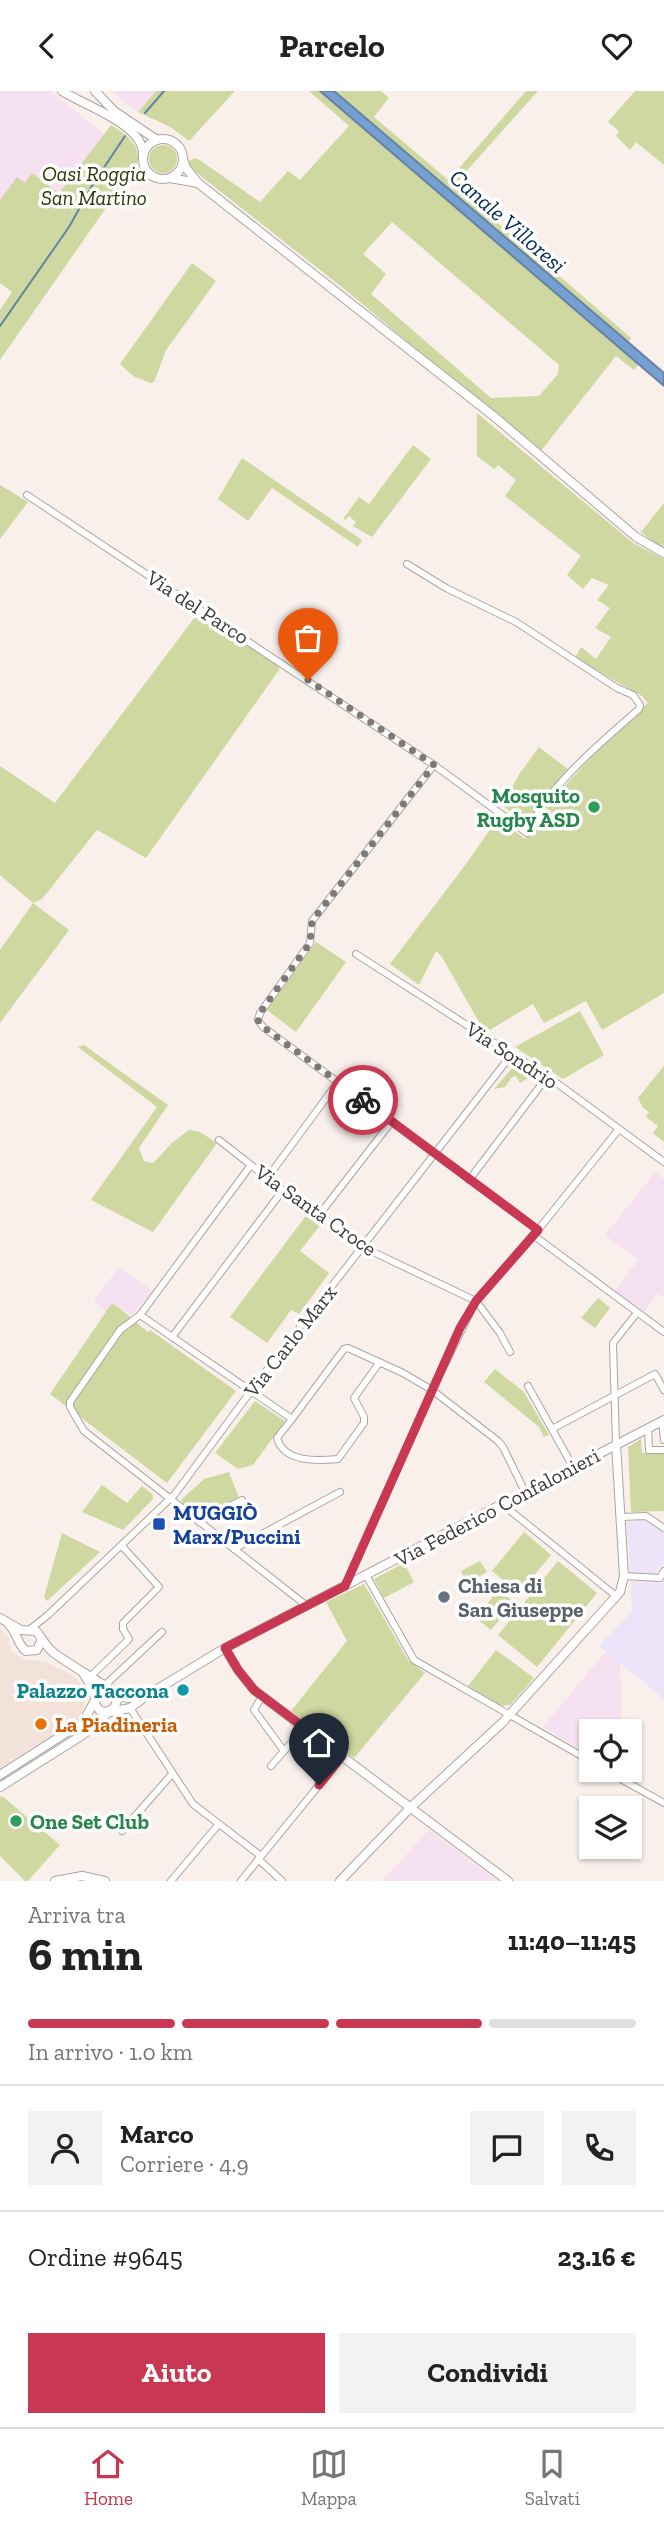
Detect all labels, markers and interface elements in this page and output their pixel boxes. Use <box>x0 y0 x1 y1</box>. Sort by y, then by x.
icon: back <box>28 27 66 65</box>
text: Parcelo <box>279 27 385 65</box>
icon: heart <box>598 27 636 65</box>
park label: Oasi Roggia San Martino <box>41 161 147 210</box>
water label: Canale Villoresi <box>444 163 572 279</box>
street label: Via del Parco <box>141 564 254 649</box>
pin <box>278 608 338 680</box>
icon: bag <box>289 619 327 657</box>
place label: Mosquito Rugby ASD <box>477 783 580 832</box>
marker: Mosquito Rugby ASD <box>586 799 602 815</box>
street label: Via Sondrio <box>460 1015 563 1094</box>
courier <box>328 1065 398 1135</box>
icon: bike <box>344 1081 382 1119</box>
street label: Via Santa Croce <box>250 1158 382 1261</box>
street label: Via Carlo Marx <box>238 1280 342 1403</box>
street label: Via Federico Confalonieri <box>389 1442 604 1572</box>
place label: MUGGIÒ Marx/Puccini <box>173 1500 300 1549</box>
marker: MUGGIÒ Marx/Puccini <box>151 1516 167 1532</box>
place label: Chiesa di San Giuseppe <box>458 1573 584 1622</box>
marker: Chiesa di San Giuseppe <box>436 1589 452 1605</box>
place label: Palazzo Taccona <box>17 1678 169 1703</box>
marker: Palazzo Taccona <box>175 1682 191 1698</box>
place label: La Piadineria <box>55 1712 178 1737</box>
pin <box>289 1713 349 1785</box>
marker: La Piadineria <box>33 1716 49 1732</box>
map controls <box>579 1719 642 1859</box>
button: locate <box>579 1719 642 1782</box>
icon: home <box>300 1724 338 1762</box>
button: layers <box>579 1796 642 1859</box>
place label: One Set Club <box>30 1809 149 1834</box>
marker: One Set Club <box>8 1813 24 1829</box>
text: Arriva tra <box>28 1901 126 1929</box>
text: 11:40–11:45 <box>508 1925 636 1957</box>
text: 6 min <box>28 1927 143 1982</box>
text: In arrivo · 1.0 km <box>28 2038 193 2066</box>
button: person <box>28 2111 102 2185</box>
button: chat <box>470 2111 544 2185</box>
button: phone <box>562 2111 636 2185</box>
text: Marco <box>120 2118 194 2150</box>
text: Corriere · 4.9 <box>120 2150 249 2178</box>
text: Ordine #9645 <box>28 2241 183 2273</box>
text: 23.16 € <box>558 2241 636 2273</box>
button: Aiuto <box>28 2333 325 2413</box>
button: Condividi <box>339 2333 636 2413</box>
tab: Home <box>84 2445 133 2510</box>
tab: Mappa <box>301 2445 357 2510</box>
tab: Salvati <box>525 2445 580 2510</box>

